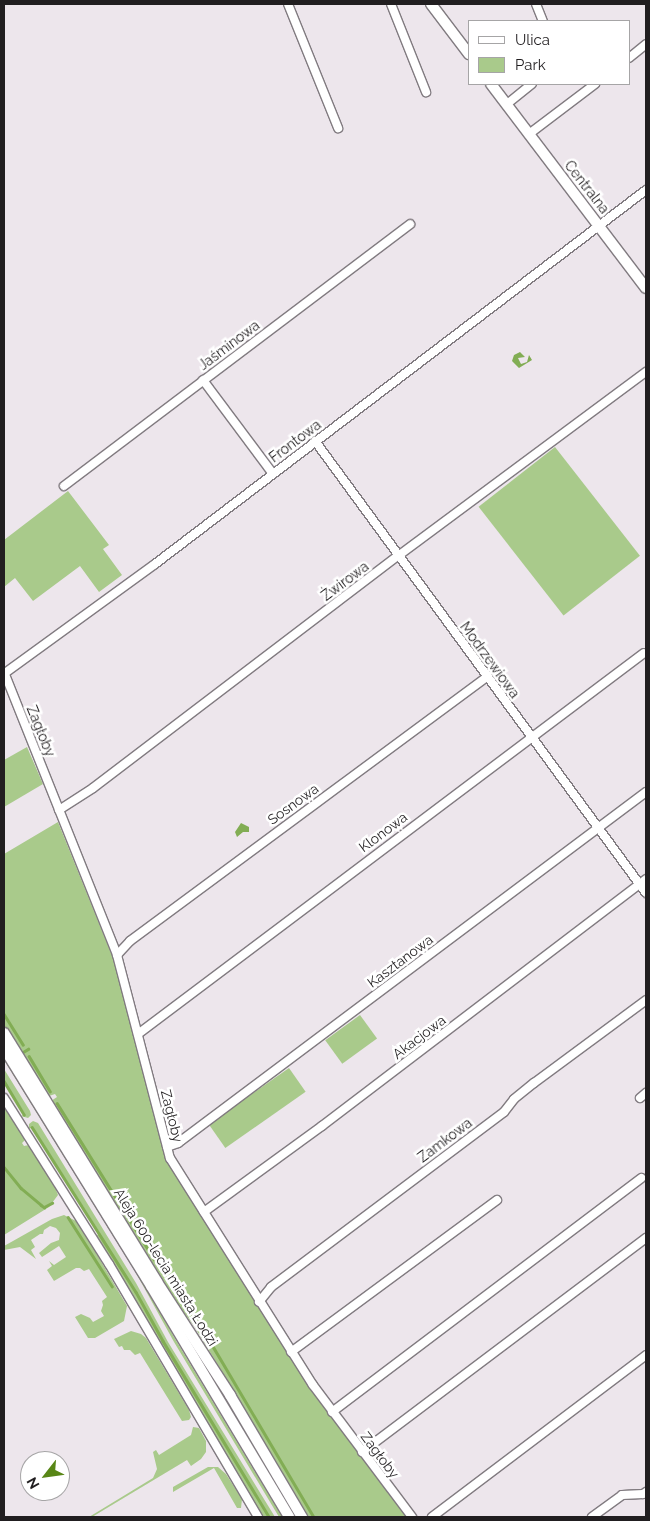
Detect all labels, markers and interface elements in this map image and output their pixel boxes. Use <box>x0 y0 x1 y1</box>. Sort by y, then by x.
legend <box>468 20 630 85</box>
text: Ulica <box>515 31 550 49</box>
text: Park <box>515 56 546 74</box>
street label: Centralna <box>561 157 613 217</box>
street label: Jaśminowa <box>195 317 263 373</box>
street label: Frontowa <box>266 416 324 466</box>
street label: Żwirowa <box>318 558 372 604</box>
street label: Modrzewiowa <box>457 619 523 701</box>
street label: Zagłoby <box>23 703 59 759</box>
street label: Sosnowa <box>264 780 322 828</box>
street label: Klonowa <box>356 808 410 856</box>
street label: Kasztanowa <box>364 931 436 991</box>
street label: Akacjowa <box>389 1012 449 1062</box>
street label: Zagłoby <box>157 1088 187 1144</box>
street label: Zamkowa <box>415 1114 475 1166</box>
street label: Aleja 600-lecia miasta Łodzi <box>111 1185 221 1349</box>
street label: Zagłoby <box>357 1429 403 1481</box>
north arrow <box>20 1451 70 1501</box>
text: N <box>23 1474 42 1492</box>

